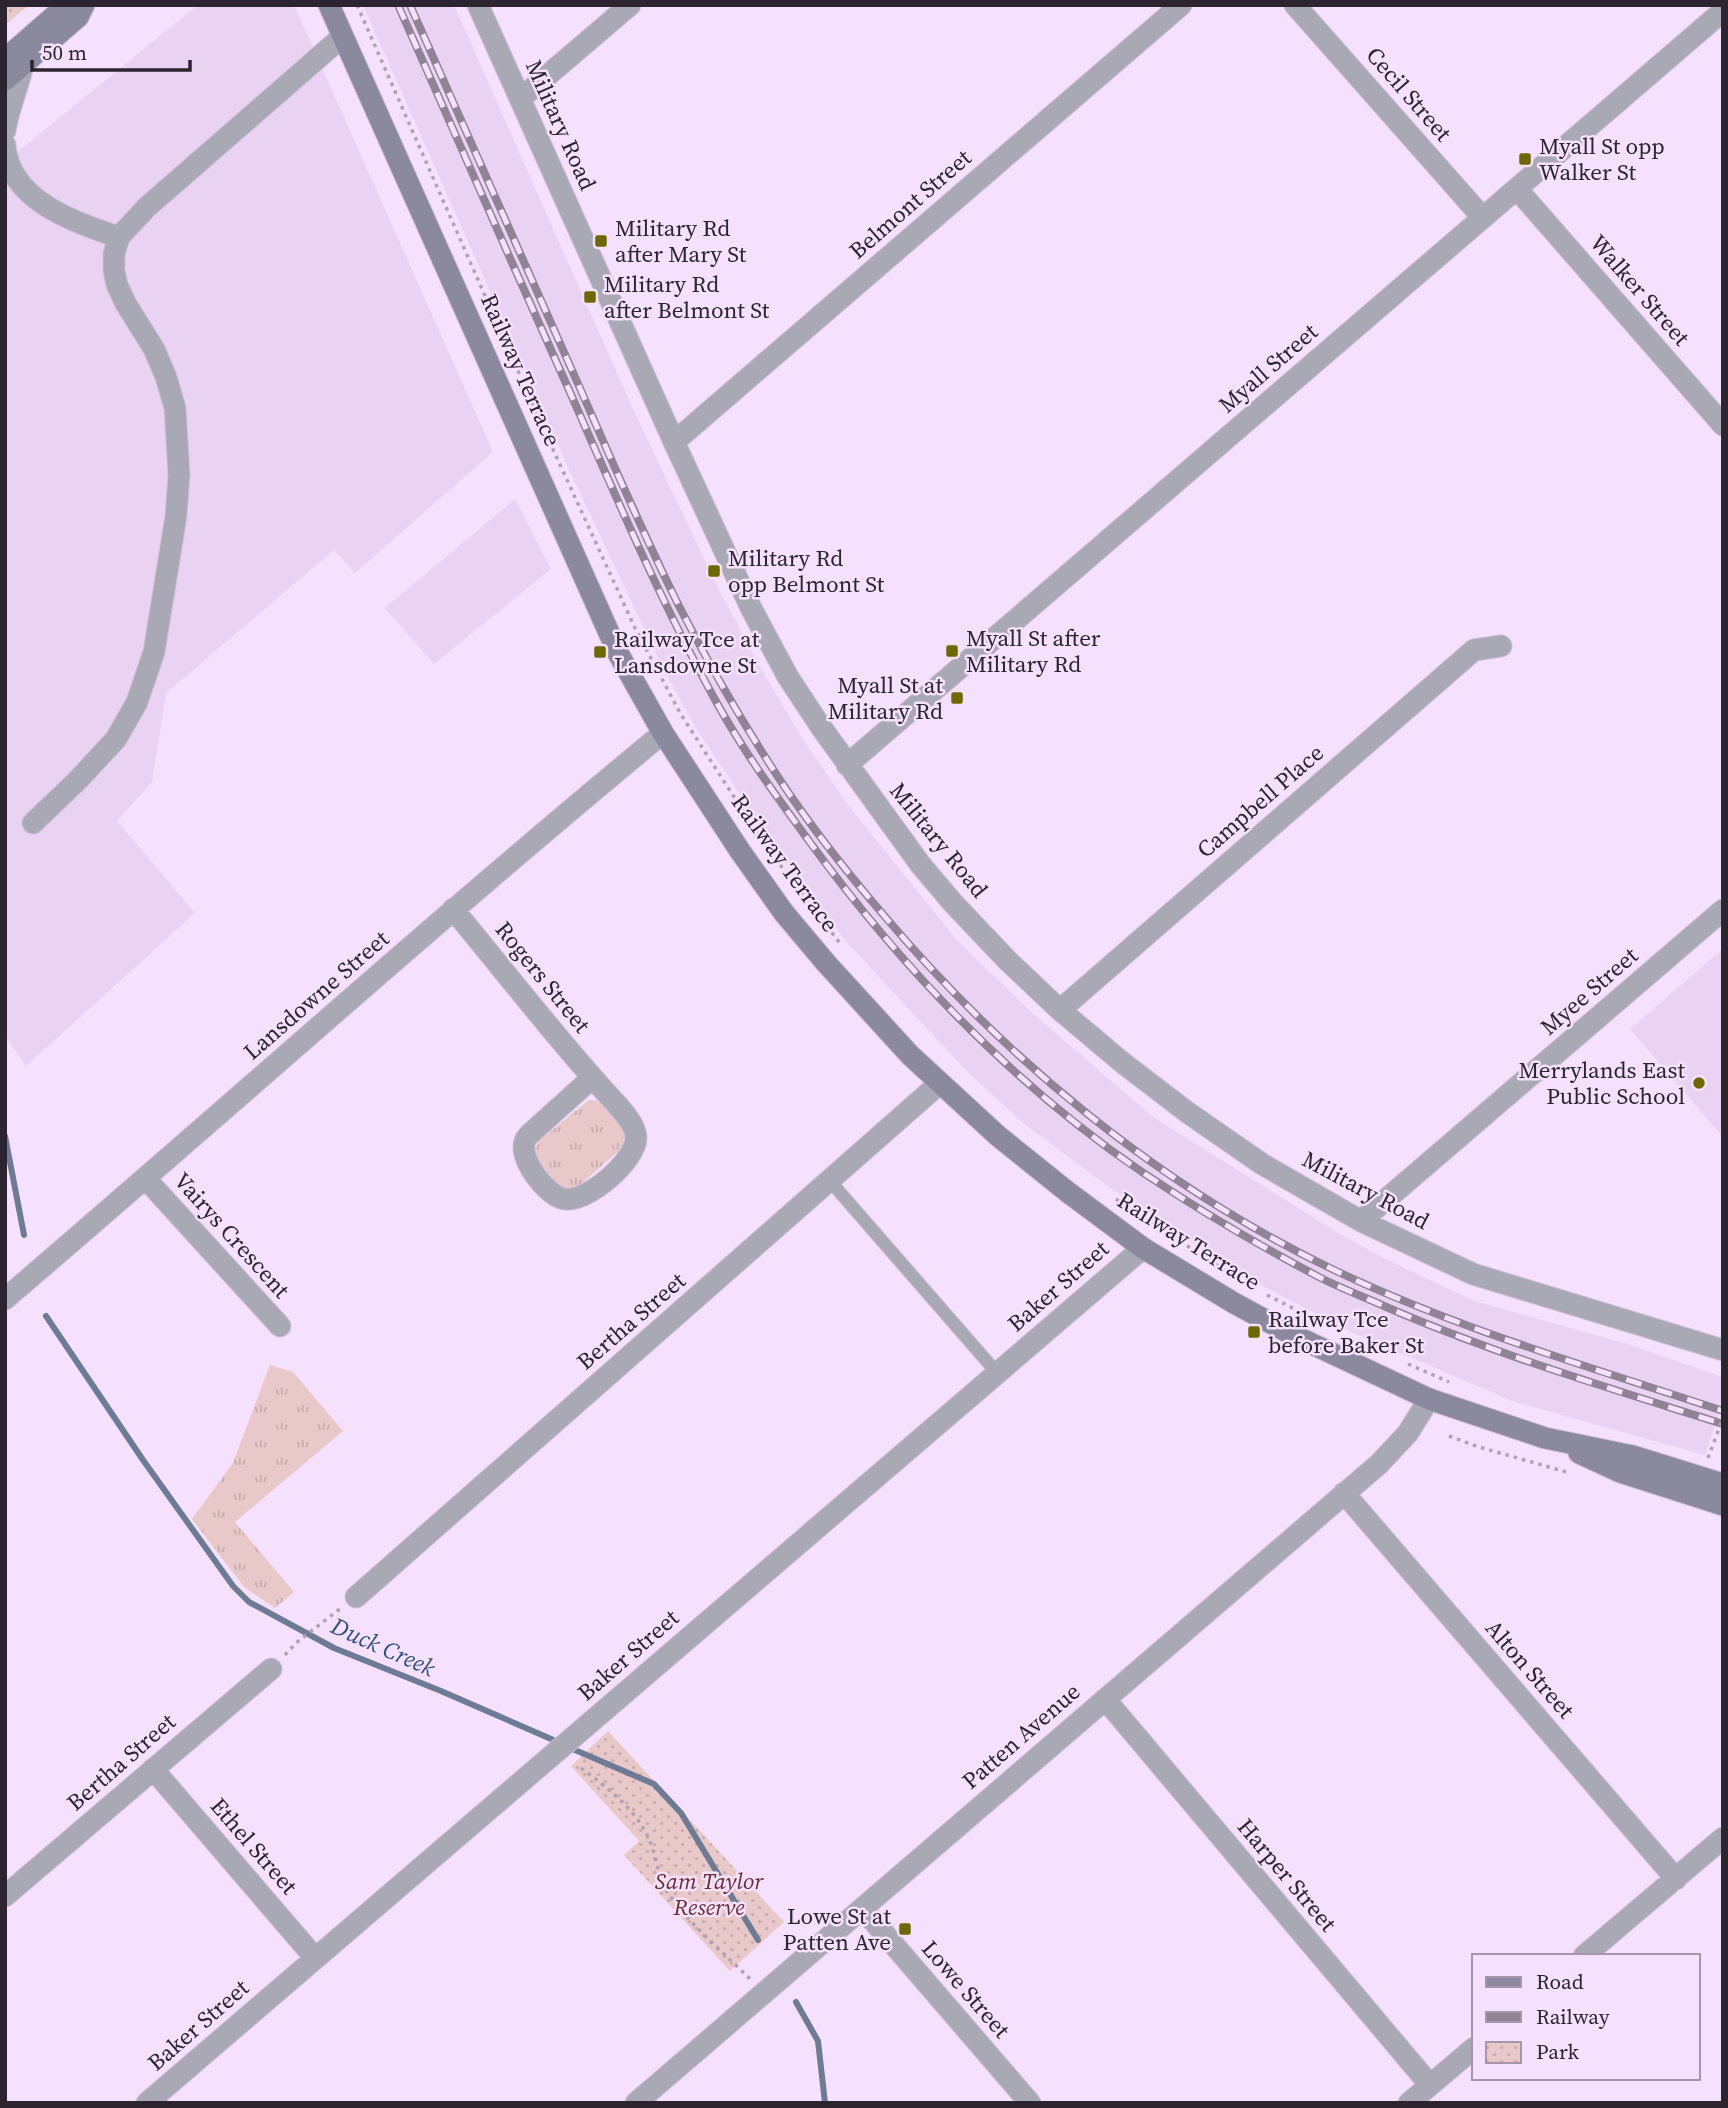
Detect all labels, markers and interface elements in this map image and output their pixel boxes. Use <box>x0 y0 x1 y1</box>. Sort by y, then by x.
scale bar <box>32 28 189 72</box>
text: 50 m <box>42 38 87 67</box>
street label: Cecil Street <box>1359 40 1459 149</box>
street label: Military Road <box>518 55 604 195</box>
place label: Myall St opp Walker St <box>1539 130 1665 188</box>
street label: Belmont Street <box>842 142 978 266</box>
marker: Myall St opp Walker St <box>1517 151 1533 167</box>
place label: Military Rd after Mary St <box>615 212 747 270</box>
street label: Walker Street <box>1583 228 1698 353</box>
marker: Military Rd after Mary St <box>593 233 609 249</box>
place label: Military Rd after Belmont St <box>604 268 770 326</box>
street label: Railway Terrace <box>473 289 569 451</box>
marker: Military Rd after Belmont St <box>582 289 598 305</box>
street label: Myall Street <box>1212 316 1325 420</box>
place label: Military Rd opp Belmont St <box>728 542 885 600</box>
marker: Military Rd opp Belmont St <box>706 563 722 579</box>
place label: Myall St after Military Rd <box>966 622 1101 680</box>
place label: Railway Tce at Lansdowne St <box>614 623 760 681</box>
marker: Myall St after Military Rd <box>944 643 960 659</box>
marker: Railway Tce at Lansdowne St <box>592 644 608 660</box>
place label: Myall St at Military Rd <box>828 669 944 727</box>
marker: Myall St at Military Rd <box>949 690 965 706</box>
street label: Campbell Place <box>1190 737 1330 865</box>
street label: Military Road <box>883 776 995 904</box>
street label: Railway Terrace <box>724 787 846 939</box>
street label: Rogers Street <box>488 914 598 1040</box>
street label: Lansdowne Street <box>236 923 396 1067</box>
street label: Myee Street <box>1533 939 1645 1042</box>
place label: Merrylands East Public School <box>1518 1054 1686 1112</box>
marker: Merrylands East Public School <box>1691 1075 1707 1091</box>
street label: Military Road <box>1297 1143 1435 1237</box>
street label: Vairys Crescent <box>167 1165 297 1305</box>
street label: Railway Terrace <box>1111 1184 1267 1298</box>
street label: Baker Street <box>1000 1233 1116 1339</box>
street label: Bertha Street <box>570 1265 693 1377</box>
place label: Railway Tce before Baker St <box>1268 1303 1424 1361</box>
marker: Railway Tce before Baker St <box>1246 1324 1262 1340</box>
street label: Baker Street <box>570 1602 686 1708</box>
water label: Duck Creek <box>325 1609 441 1684</box>
street label: Alton Street <box>1478 1613 1582 1726</box>
street label: Patten Avenue <box>955 1676 1087 1796</box>
street label: Bertha Street <box>60 1706 183 1818</box>
street label: Ethel Street <box>203 1791 305 1902</box>
street label: Harper Street <box>1230 1812 1344 1939</box>
park label: Sam Taylor Reserve <box>655 1865 764 1923</box>
place label: Lowe St at Patten Ave <box>783 1900 892 1958</box>
marker: Lowe St at Patten Ave <box>897 1921 913 1937</box>
street label: Lowe Street <box>915 1933 1018 2045</box>
legend <box>1472 1954 1700 2080</box>
text: Road <box>1536 1967 1584 1996</box>
street label: Baker Street <box>140 1972 256 2078</box>
text: Railway <box>1536 2002 1610 2031</box>
text: Park <box>1536 2037 1580 2066</box>

